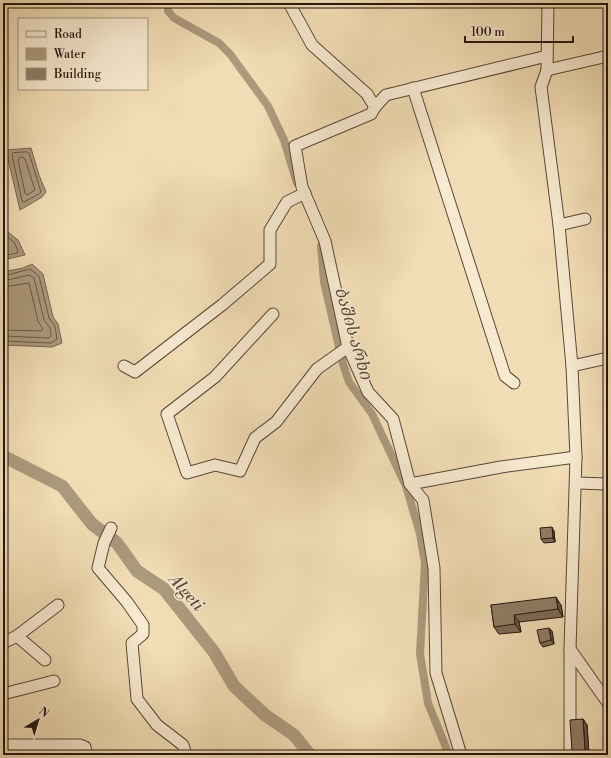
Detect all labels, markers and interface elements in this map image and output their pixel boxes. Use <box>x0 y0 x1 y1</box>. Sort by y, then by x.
legend <box>18 18 148 90</box>
scale bar <box>465 18 573 44</box>
text: 100 m <box>471 25 505 40</box>
text: Road <box>54 27 82 42</box>
text: Water <box>53 47 86 62</box>
text: Building <box>53 67 102 82</box>
water label: ბაშის არხი <box>329 285 377 383</box>
water label: Algeti <box>162 568 209 616</box>
north arrow <box>18 700 58 740</box>
text: N <box>36 705 52 721</box>

